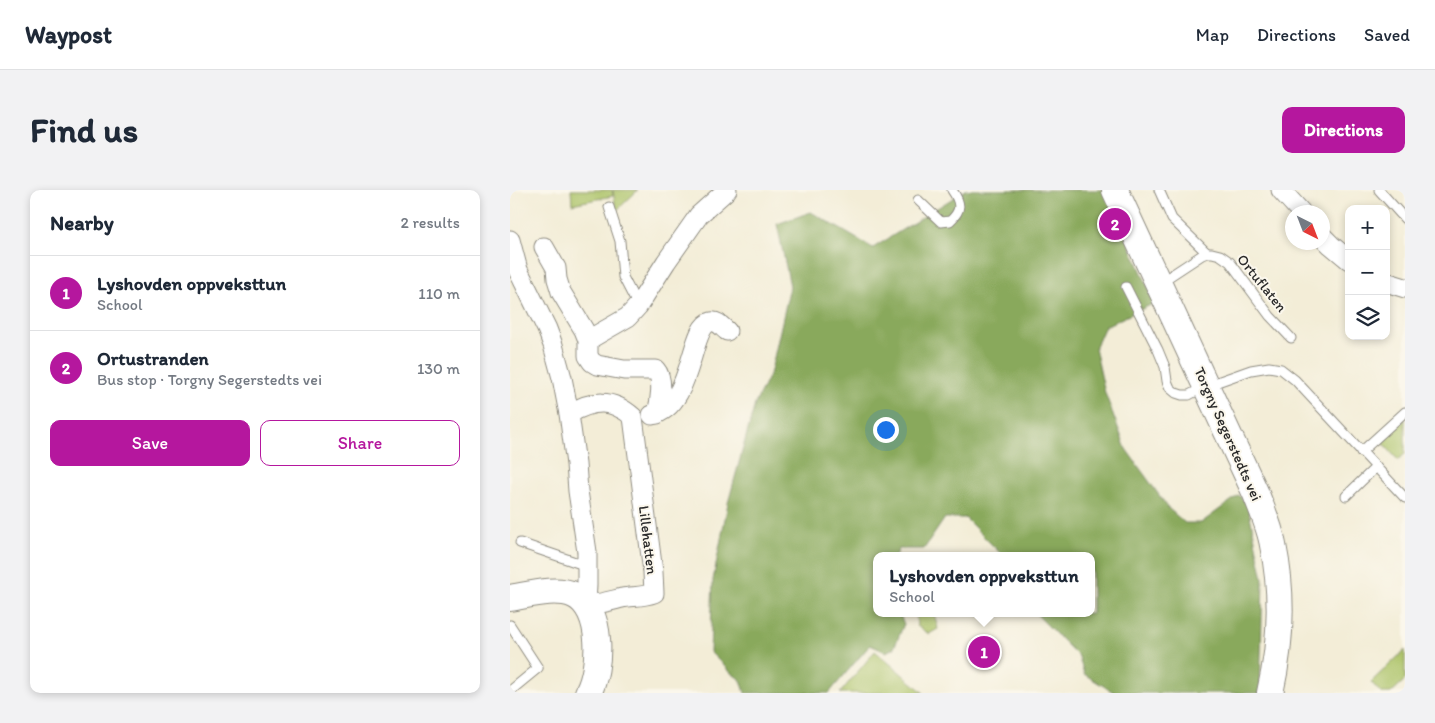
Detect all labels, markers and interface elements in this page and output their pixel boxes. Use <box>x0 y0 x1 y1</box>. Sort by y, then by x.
text: Waypost <box>25 20 112 49</box>
text: Map <box>1196 24 1229 46</box>
text: Directions <box>1257 24 1336 46</box>
text: Saved <box>1364 24 1410 46</box>
button: Directions <box>1282 107 1405 153</box>
text: Find us <box>30 109 138 151</box>
pin: 2 <box>1099 205 1131 243</box>
north arrow <box>1285 205 1330 250</box>
map controls <box>1345 205 1390 340</box>
button: + <box>1345 205 1390 250</box>
text: Nearby <box>50 210 114 235</box>
text: 2 results <box>400 213 460 232</box>
street label: Ortuflaten <box>1233 250 1291 316</box>
button: − <box>1345 250 1390 295</box>
text: Lyshovden oppveksttun <box>97 272 286 295</box>
text: 1 <box>62 284 70 303</box>
text: 110 m <box>418 284 460 303</box>
text: School <box>97 295 143 314</box>
button: layers <box>1345 295 1390 340</box>
text: Ortustranden <box>97 347 209 370</box>
text: 2 <box>62 359 70 378</box>
text: 130 m <box>417 359 460 378</box>
street label: Torgny Segerstedts vei <box>1190 364 1266 504</box>
text: Bus stop · Torgny Segerstedts vei <box>97 370 322 389</box>
your location <box>873 417 899 443</box>
button: Save <box>50 420 250 466</box>
button: Share <box>260 420 460 466</box>
street label: Lillehatten <box>635 505 661 576</box>
popup <box>873 552 1095 617</box>
text: Lyshovden oppveksttun <box>889 564 1079 587</box>
text: School <box>889 587 935 606</box>
pin: 1 <box>968 633 1000 671</box>

